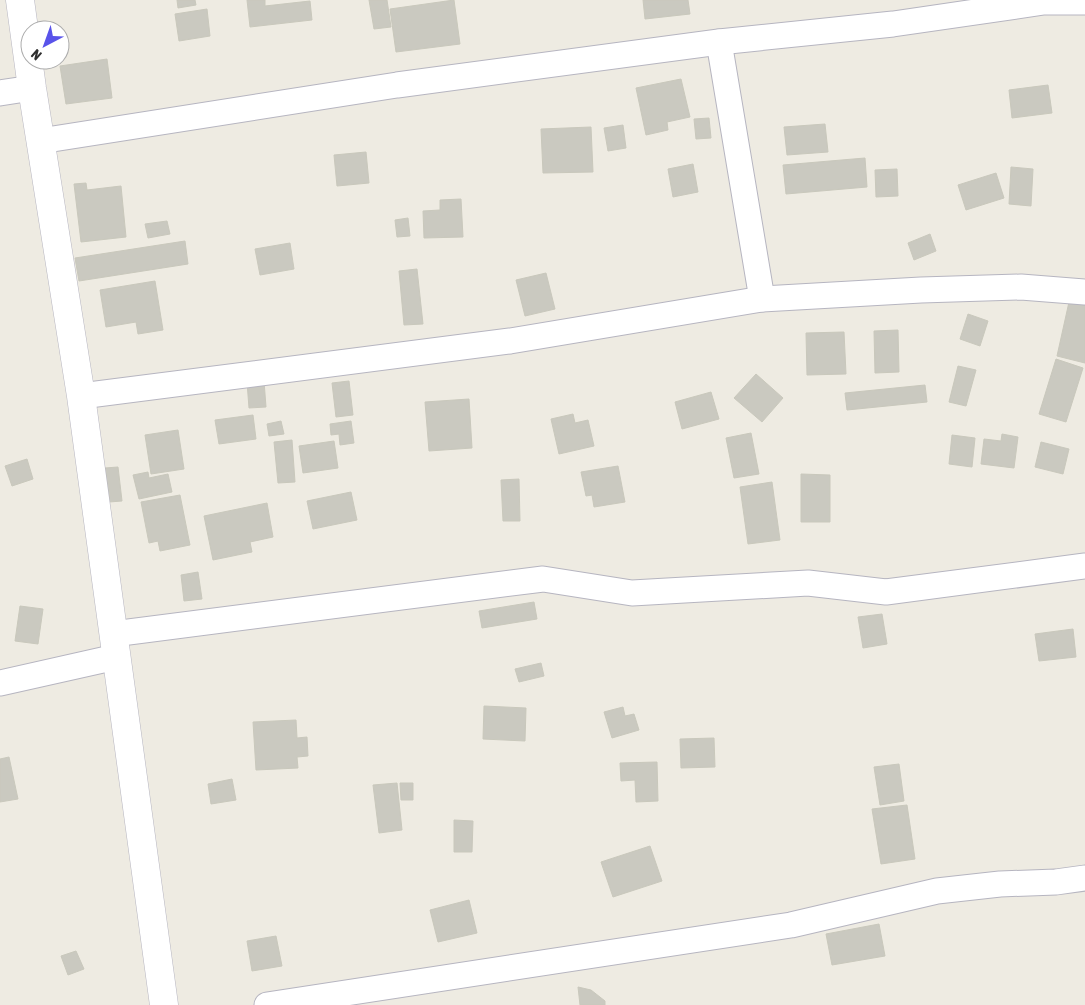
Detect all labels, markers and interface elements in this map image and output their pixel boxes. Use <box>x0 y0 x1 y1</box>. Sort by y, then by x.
north arrow <box>20 20 70 70</box>
text: N <box>28 46 45 64</box>

